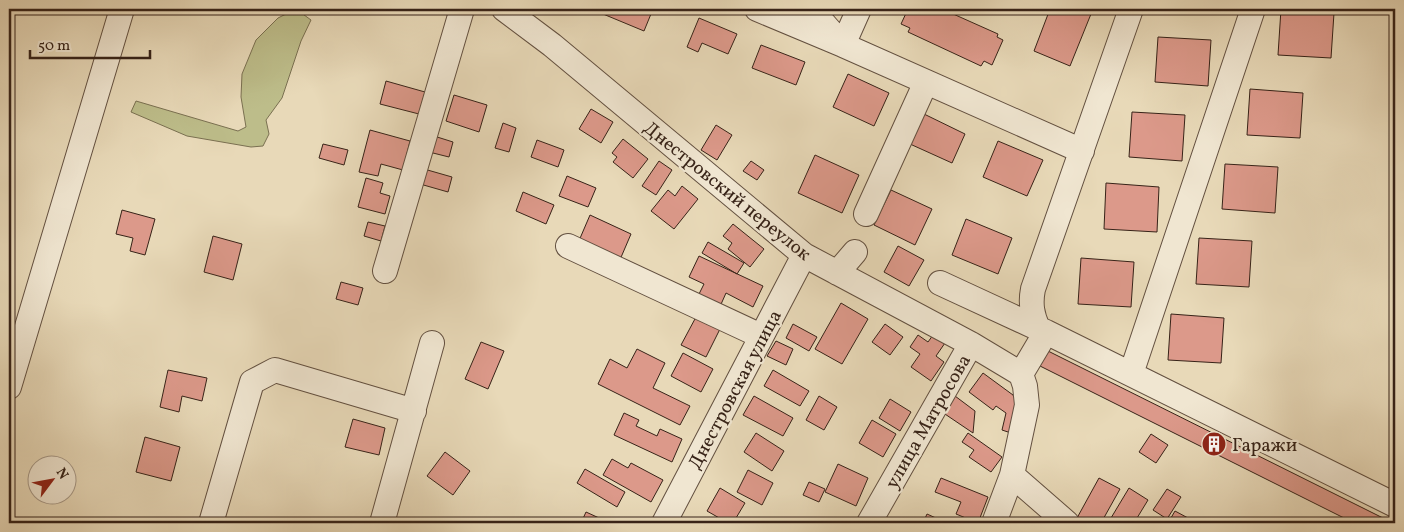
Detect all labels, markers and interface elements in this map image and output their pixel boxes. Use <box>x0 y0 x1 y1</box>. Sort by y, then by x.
scale bar <box>30 28 150 60</box>
text: 50 m <box>38 36 70 57</box>
street label: Днестровский переулок <box>637 116 816 267</box>
street label: Днестровская улица <box>683 306 789 474</box>
street label: улица Матросова <box>880 350 978 494</box>
building icon: Гаражи <box>1201 431 1227 457</box>
place label: Гаражи <box>1232 433 1297 459</box>
north arrow <box>28 454 78 504</box>
text: N <box>51 465 73 483</box>

